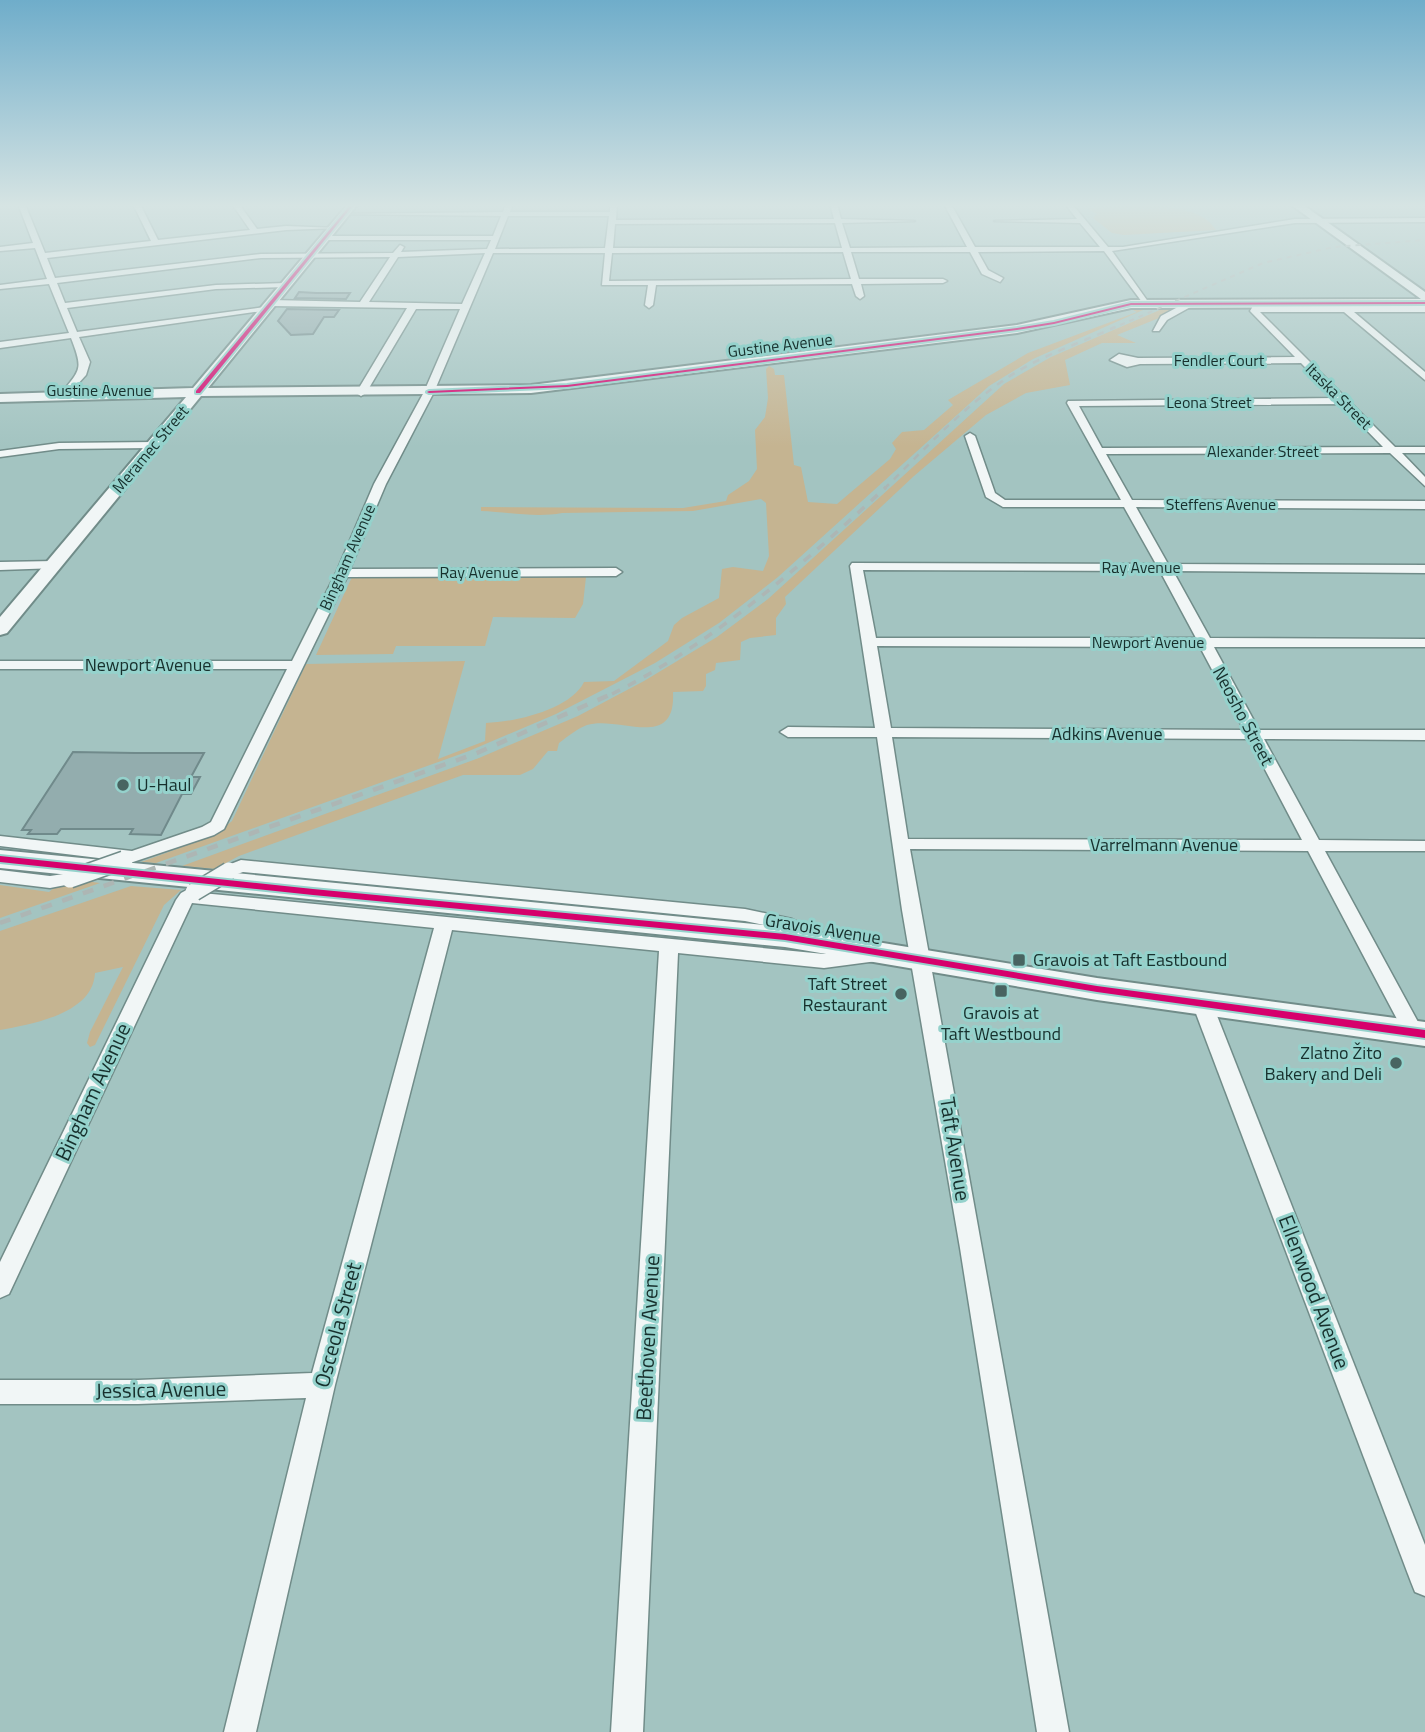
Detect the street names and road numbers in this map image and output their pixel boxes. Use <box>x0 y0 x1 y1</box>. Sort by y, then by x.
street label: Gustine Avenue <box>726 327 834 363</box>
street label: Fendler Court <box>1174 348 1265 372</box>
street label: Itaska Street <box>1300 357 1378 435</box>
street label: Gustine Avenue <box>46 378 152 402</box>
street label: Leona Street <box>1166 390 1252 414</box>
street label: Meramec Street <box>106 400 194 498</box>
street label: Alexander Street <box>1207 439 1319 463</box>
street label: Steffens Avenue <box>1166 492 1276 516</box>
street label: Bingham Avenue <box>313 500 381 614</box>
street label: Ray Avenue <box>1101 555 1181 579</box>
street label: Ray Avenue <box>439 560 519 584</box>
street label: Newport Avenue <box>1092 630 1204 654</box>
street label: Newport Avenue <box>85 651 211 678</box>
street label: Neosho Street <box>1206 661 1281 771</box>
street label: Adkins Avenue <box>1051 720 1163 747</box>
street label: Varrelmann Avenue <box>1090 831 1238 858</box>
street label: Gravois Avenue <box>763 906 883 951</box>
street label: Bingham Avenue <box>46 1017 138 1166</box>
street label: Taft Avenue <box>932 1095 980 1203</box>
street label: Ellenwood Avenue <box>1271 1210 1359 1373</box>
street label: Beethoven Avenue <box>627 1254 667 1422</box>
street label: Osceola Street <box>305 1258 369 1391</box>
street label: Jessica Avenue <box>95 1372 227 1406</box>

